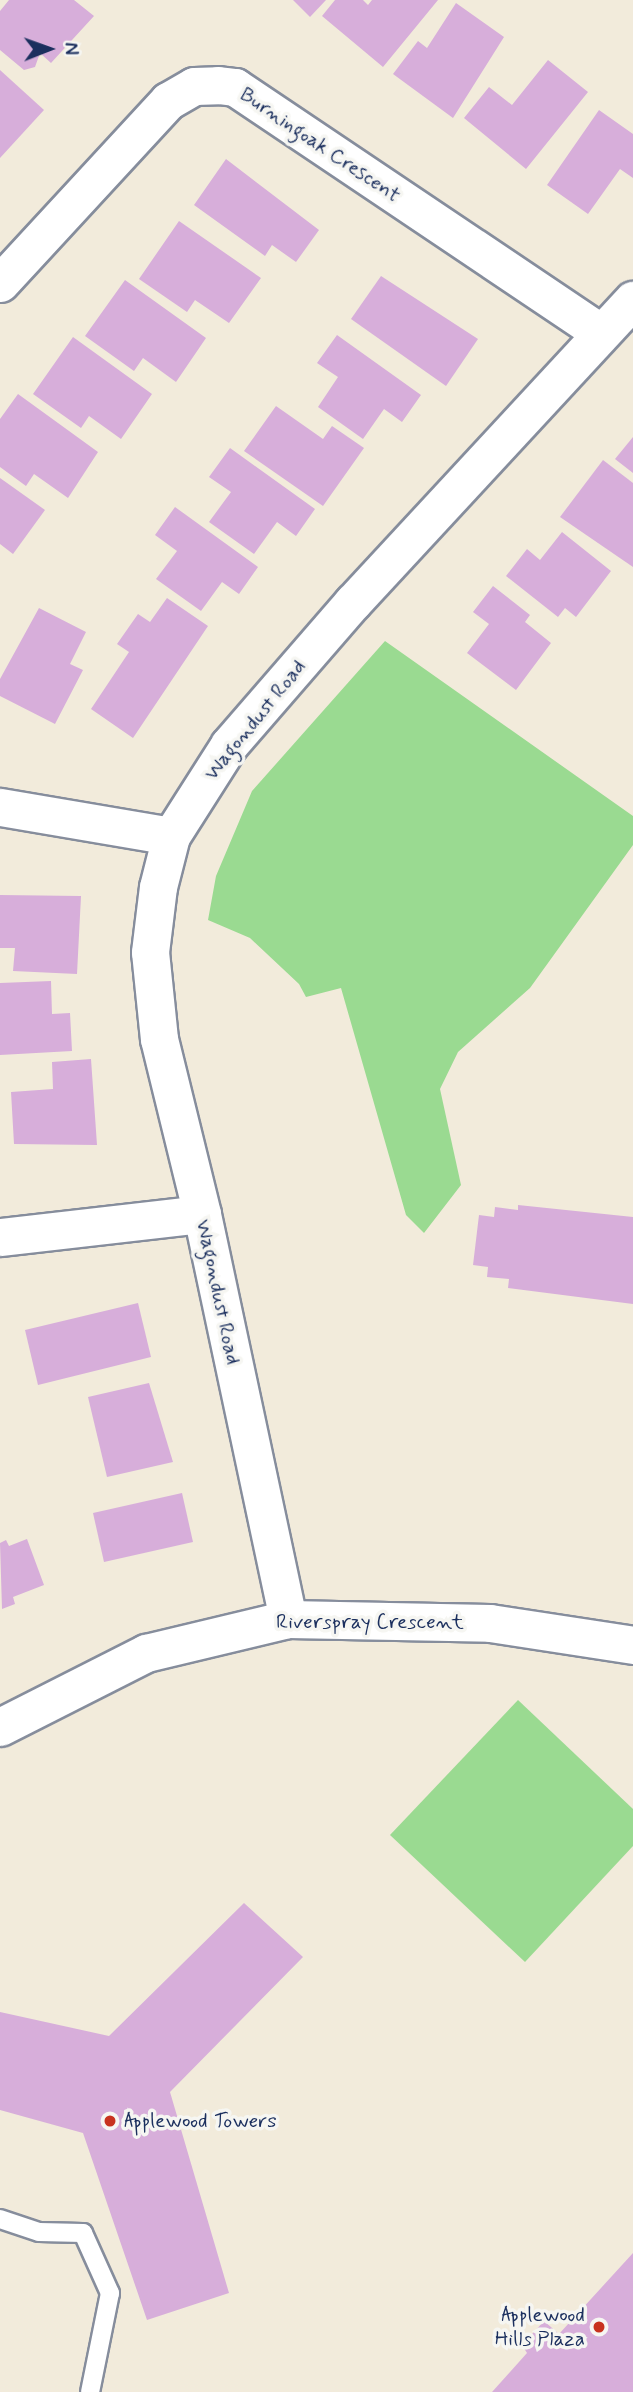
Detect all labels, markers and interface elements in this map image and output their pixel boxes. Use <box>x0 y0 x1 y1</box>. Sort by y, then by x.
north arrow <box>14 14 84 84</box>
text: N <box>58 42 83 55</box>
street label: Burningoak Crescent <box>235 82 405 208</box>
street label: Wagondust Road <box>199 655 311 785</box>
street label: Wagondust Road <box>190 1217 246 1367</box>
street label: Riverspray Crescent <box>280 1609 460 1635</box>
place label: Applewood Towers <box>124 2108 275 2134</box>
marker: Applewood Towers <box>102 2113 118 2129</box>
place label: Applewood Hills Plaza <box>493 2302 585 2352</box>
marker: Applewood Hills Plaza <box>591 2319 607 2335</box>

